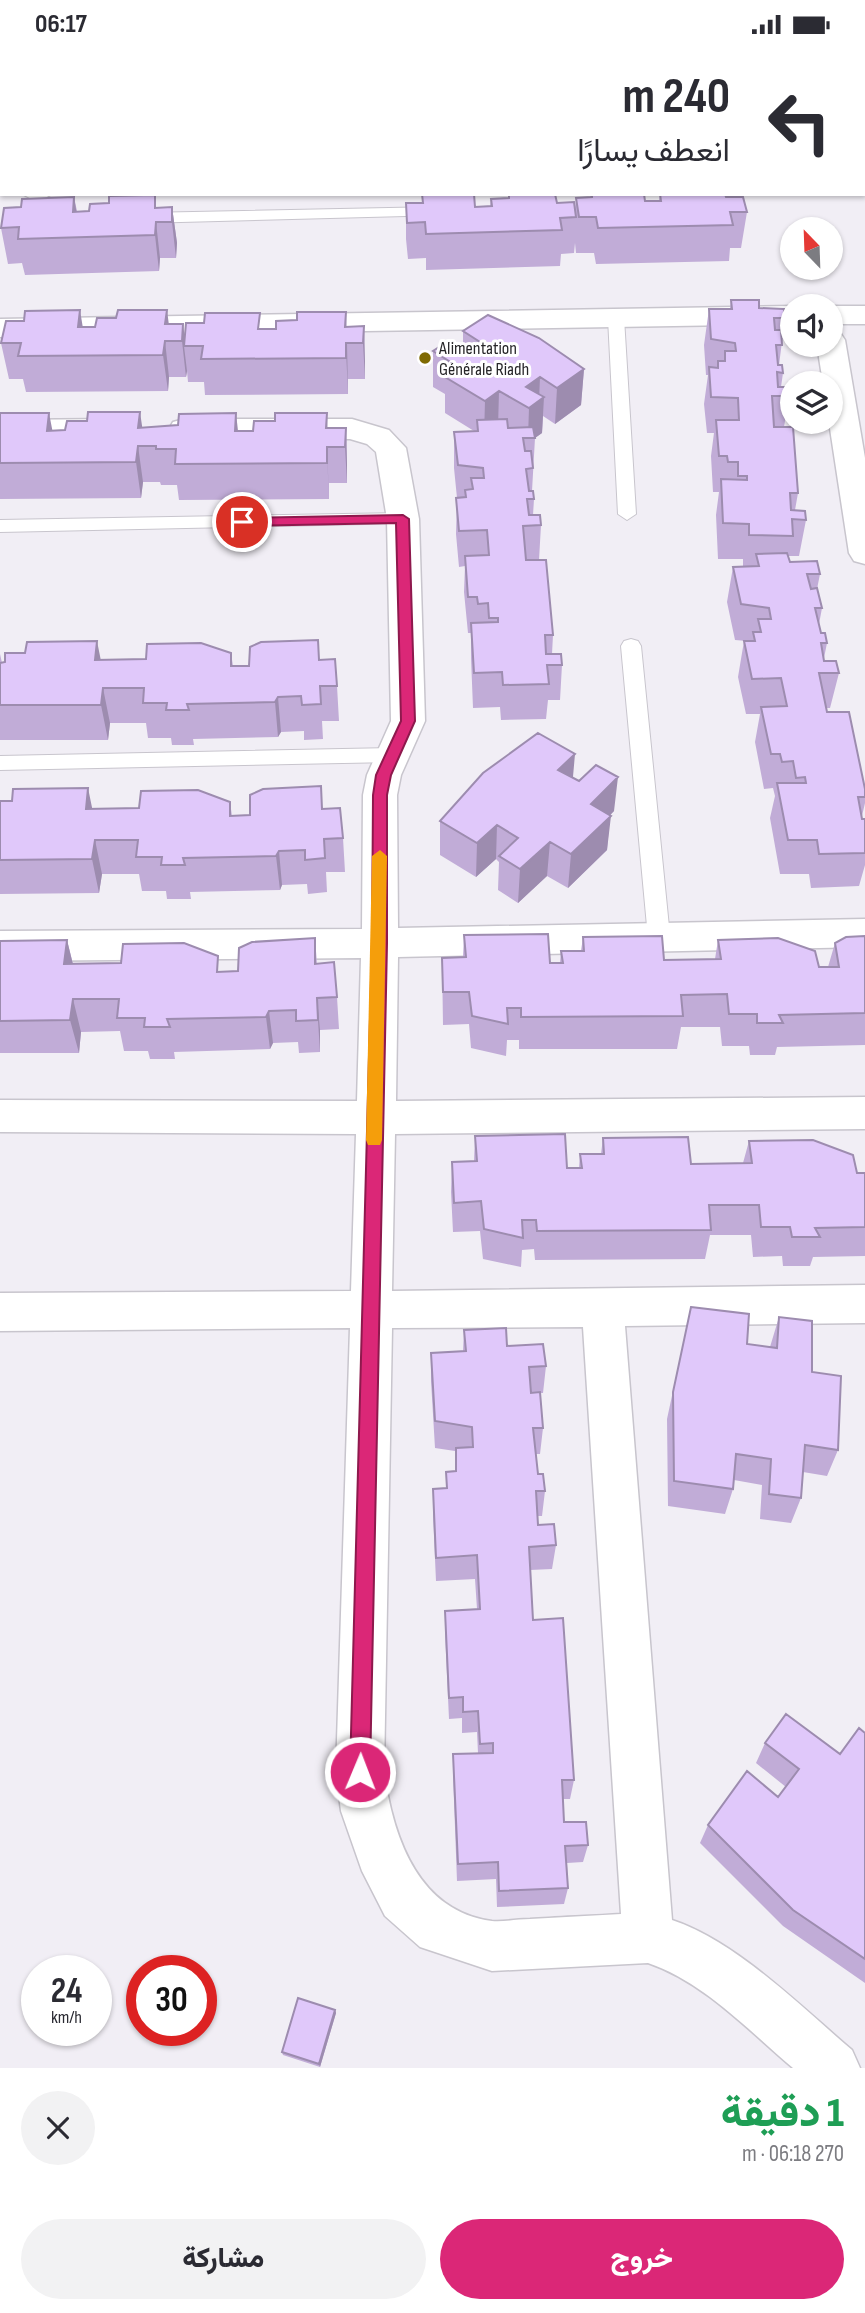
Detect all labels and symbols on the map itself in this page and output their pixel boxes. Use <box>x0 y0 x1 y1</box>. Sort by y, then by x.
north arrow <box>780 217 844 280</box>
place label: Alimentation Générale Riadh <box>438 338 529 380</box>
marker: Alimentation Générale Riadh <box>417 350 433 366</box>
pin <box>212 492 272 552</box>
position arrow <box>323 1735 397 1809</box>
speed limit sign: 30 <box>126 1955 217 2046</box>

